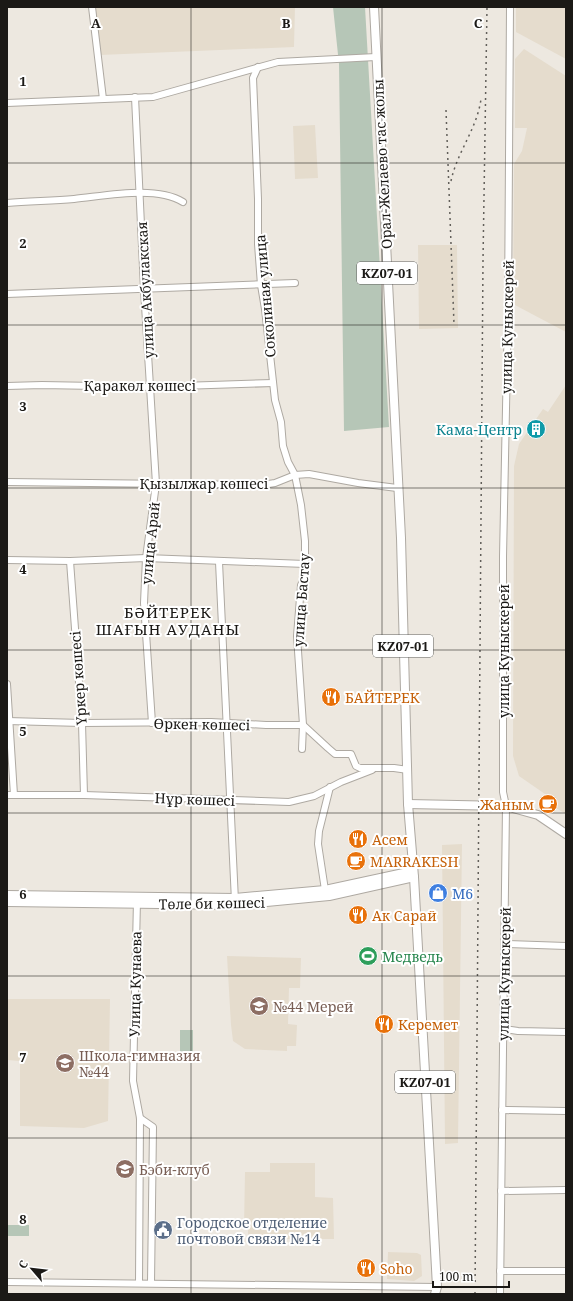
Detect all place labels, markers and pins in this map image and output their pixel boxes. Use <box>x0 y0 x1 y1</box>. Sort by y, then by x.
building icon: Кама-Центр <box>525 418 547 440</box>
place label: Кама-Центр <box>436 420 522 439</box>
restaurant icon: БАЙТЕРЕК <box>320 686 342 708</box>
place label: БАЙТЕРЕК <box>345 688 420 707</box>
cafe icon: Жаным <box>537 793 559 815</box>
place label: Жаным <box>479 795 534 814</box>
restaurant icon: Асем <box>347 828 369 850</box>
place label: Асем <box>372 830 408 849</box>
cafe icon: MARRAKESH <box>345 850 367 872</box>
place label: MARRAKESH <box>370 852 458 871</box>
shop icon: М6 <box>427 882 449 904</box>
place label: М6 <box>452 884 473 903</box>
restaurant icon: Ак Сарай <box>347 904 369 926</box>
place label: Ак Сарай <box>372 906 437 925</box>
sports icon: Медведь <box>357 945 379 967</box>
place label: Медведь <box>382 947 443 966</box>
school or university icon: №44 Мерей <box>248 995 270 1017</box>
place label: №44 Мерей <box>273 997 353 1016</box>
restaurant icon: Керемет <box>373 1013 395 1035</box>
place label: Керемет <box>398 1015 459 1034</box>
place label: Школа-гимназия №44 <box>79 1046 200 1081</box>
school or university icon: Школа-гимназия №44 <box>54 1052 76 1074</box>
school or university icon: Бэби-клуб <box>114 1158 136 1180</box>
place label: Бэби-клуб <box>139 1160 210 1179</box>
place label: Городское отделение почтовой связи №14 <box>177 1213 327 1248</box>
public building icon: Городское отделение почтовой связи №14 <box>152 1219 174 1241</box>
restaurant icon: Soho <box>355 1257 377 1279</box>
place label: Soho <box>380 1259 413 1278</box>

